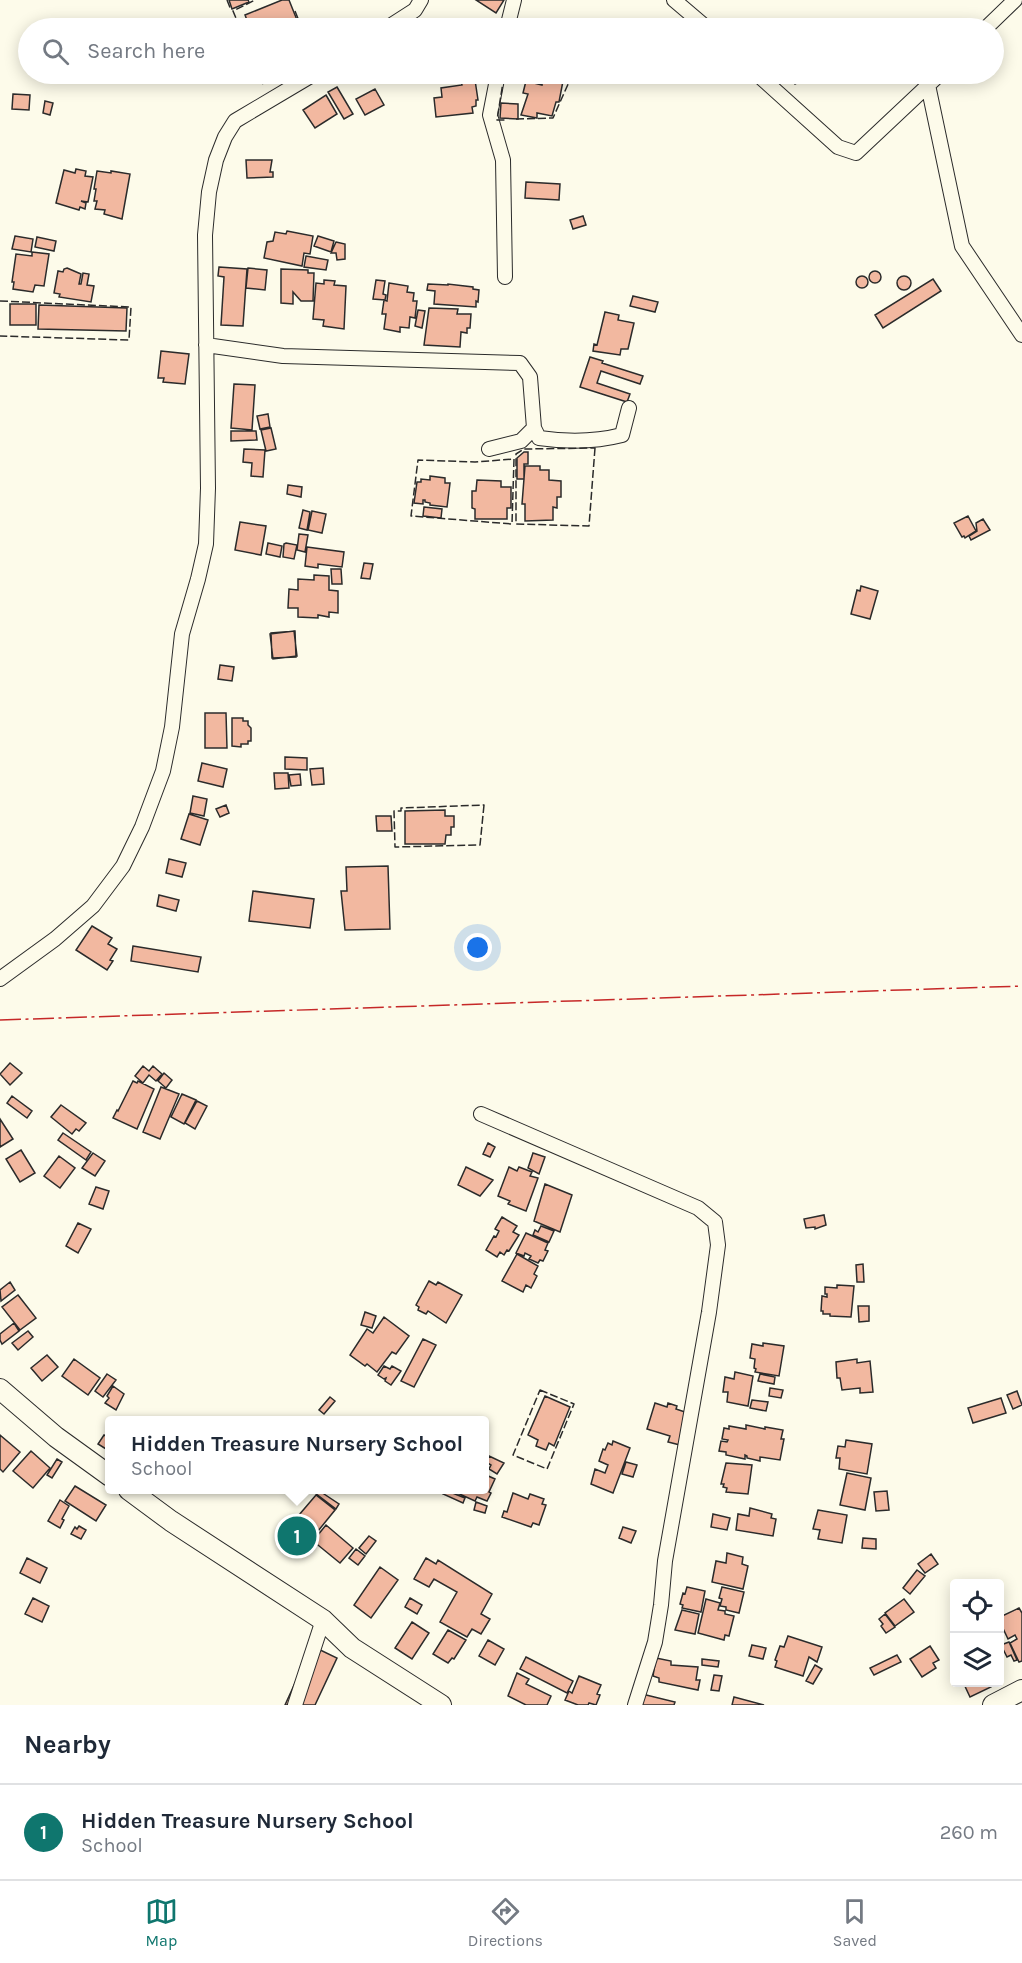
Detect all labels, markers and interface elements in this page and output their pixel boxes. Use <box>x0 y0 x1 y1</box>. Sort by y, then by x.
search box <box>18 18 1004 84</box>
icon: search <box>39 35 72 68</box>
text: Search here <box>87 38 205 64</box>
your location <box>463 933 492 962</box>
popup <box>105 1416 489 1494</box>
text: Hidden Treasure Nursery School <box>131 1431 463 1457</box>
text: School <box>131 1457 193 1480</box>
pin: 1 <box>278 1514 316 1558</box>
map controls <box>950 1579 1004 1687</box>
button: locate <box>950 1579 1004 1633</box>
button: layers <box>950 1633 1004 1687</box>
text: Nearby <box>24 1729 111 1760</box>
text: Hidden Treasure Nursery School <box>81 1808 414 1834</box>
text: 1 <box>40 1821 47 1844</box>
text: 260 m <box>940 1821 998 1844</box>
text: School <box>81 1834 143 1857</box>
tab: Map <box>145 1895 178 1950</box>
tab: Directions <box>468 1895 543 1950</box>
tab: Saved <box>833 1895 877 1950</box>

